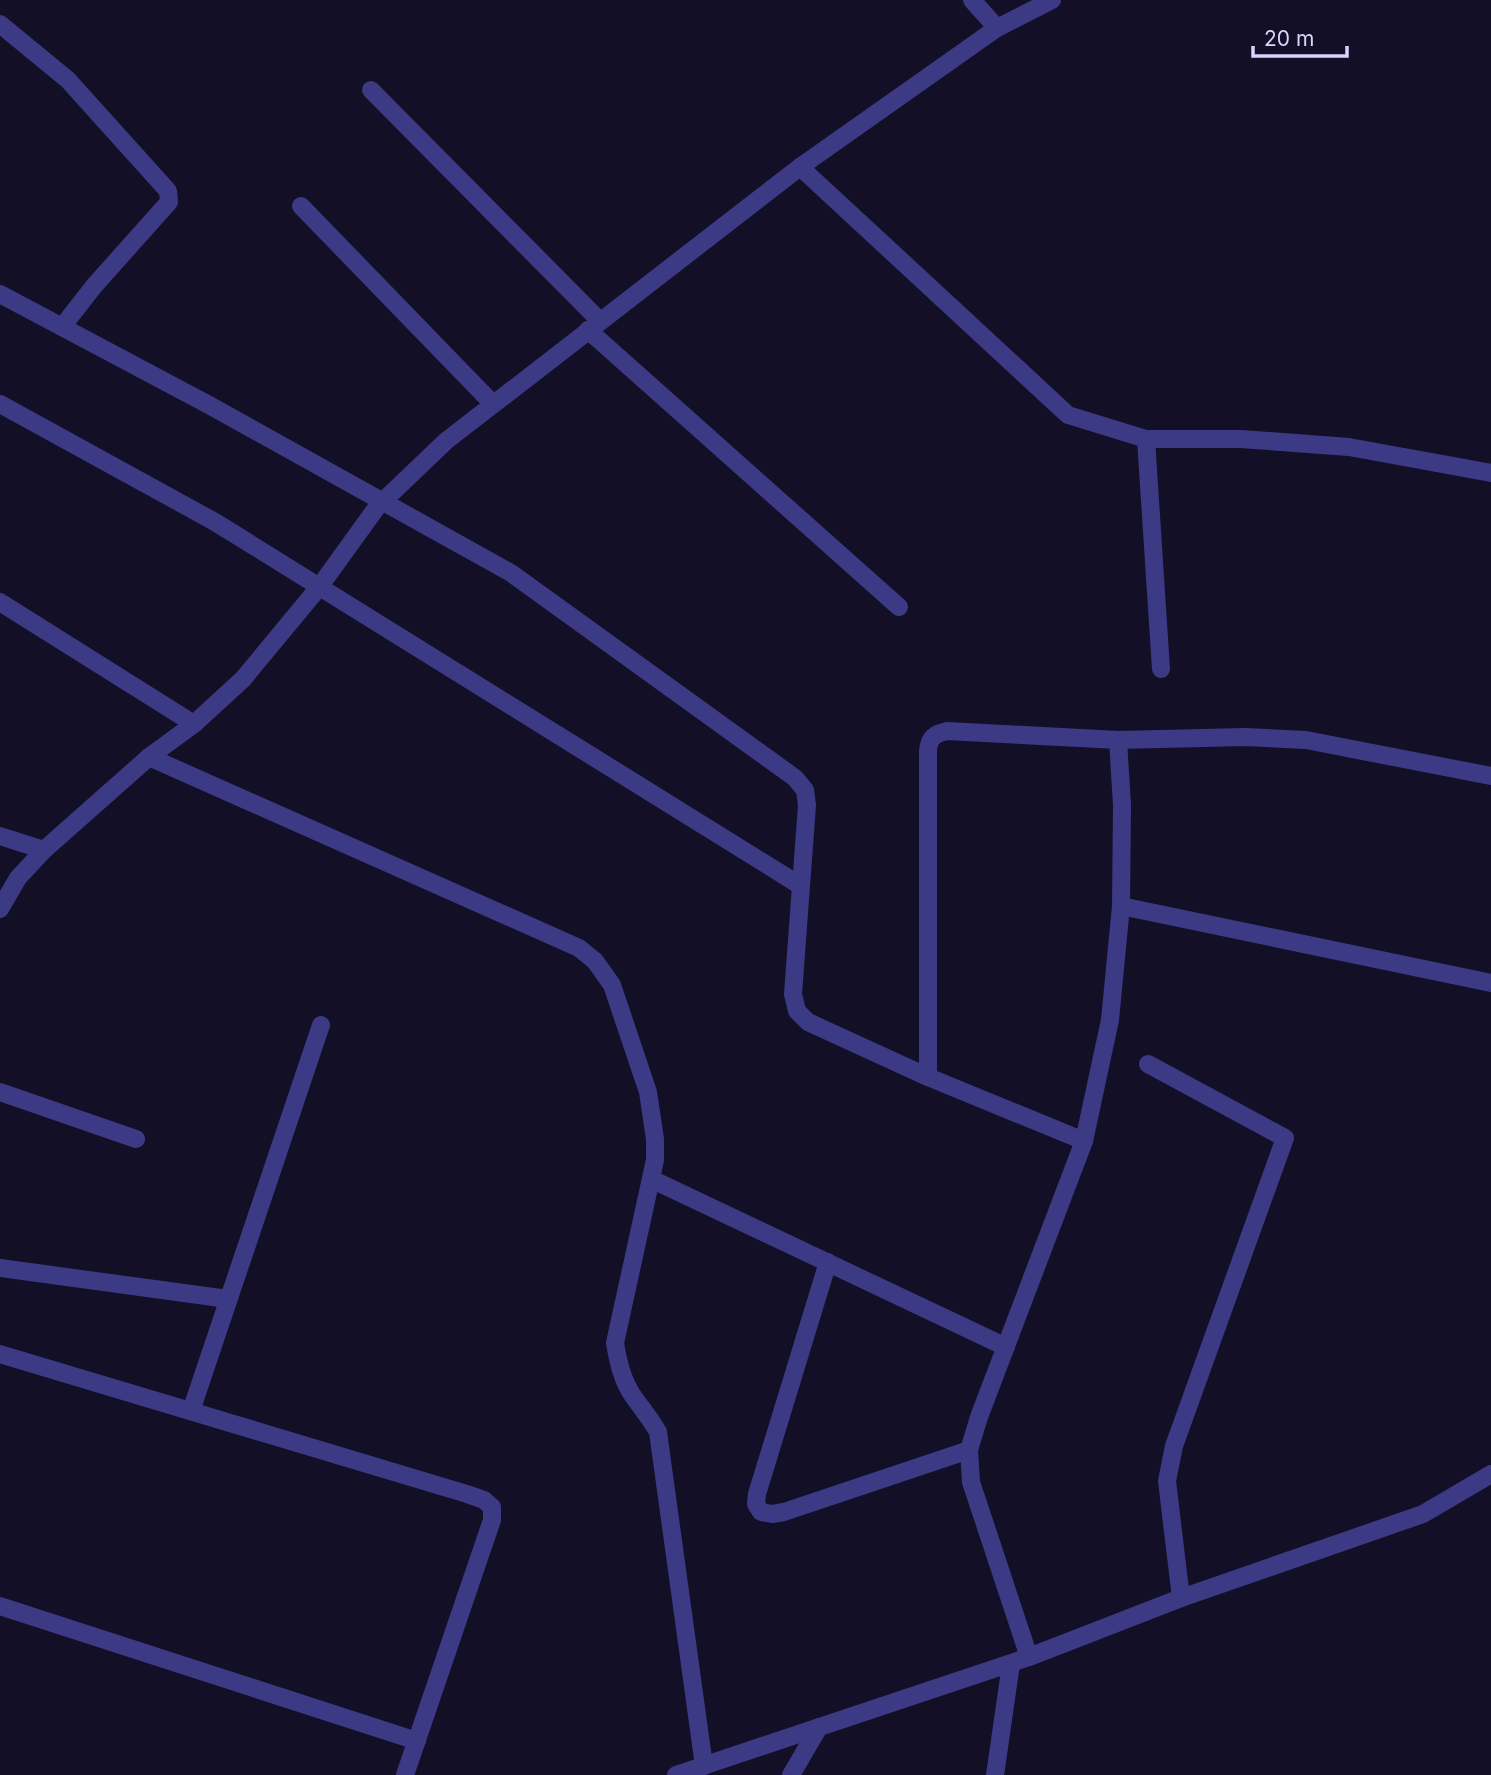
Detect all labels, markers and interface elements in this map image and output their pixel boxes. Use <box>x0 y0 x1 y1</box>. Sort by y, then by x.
scale bar <box>1253 14 1348 58</box>
text: 20 m <box>1264 26 1314 51</box>

